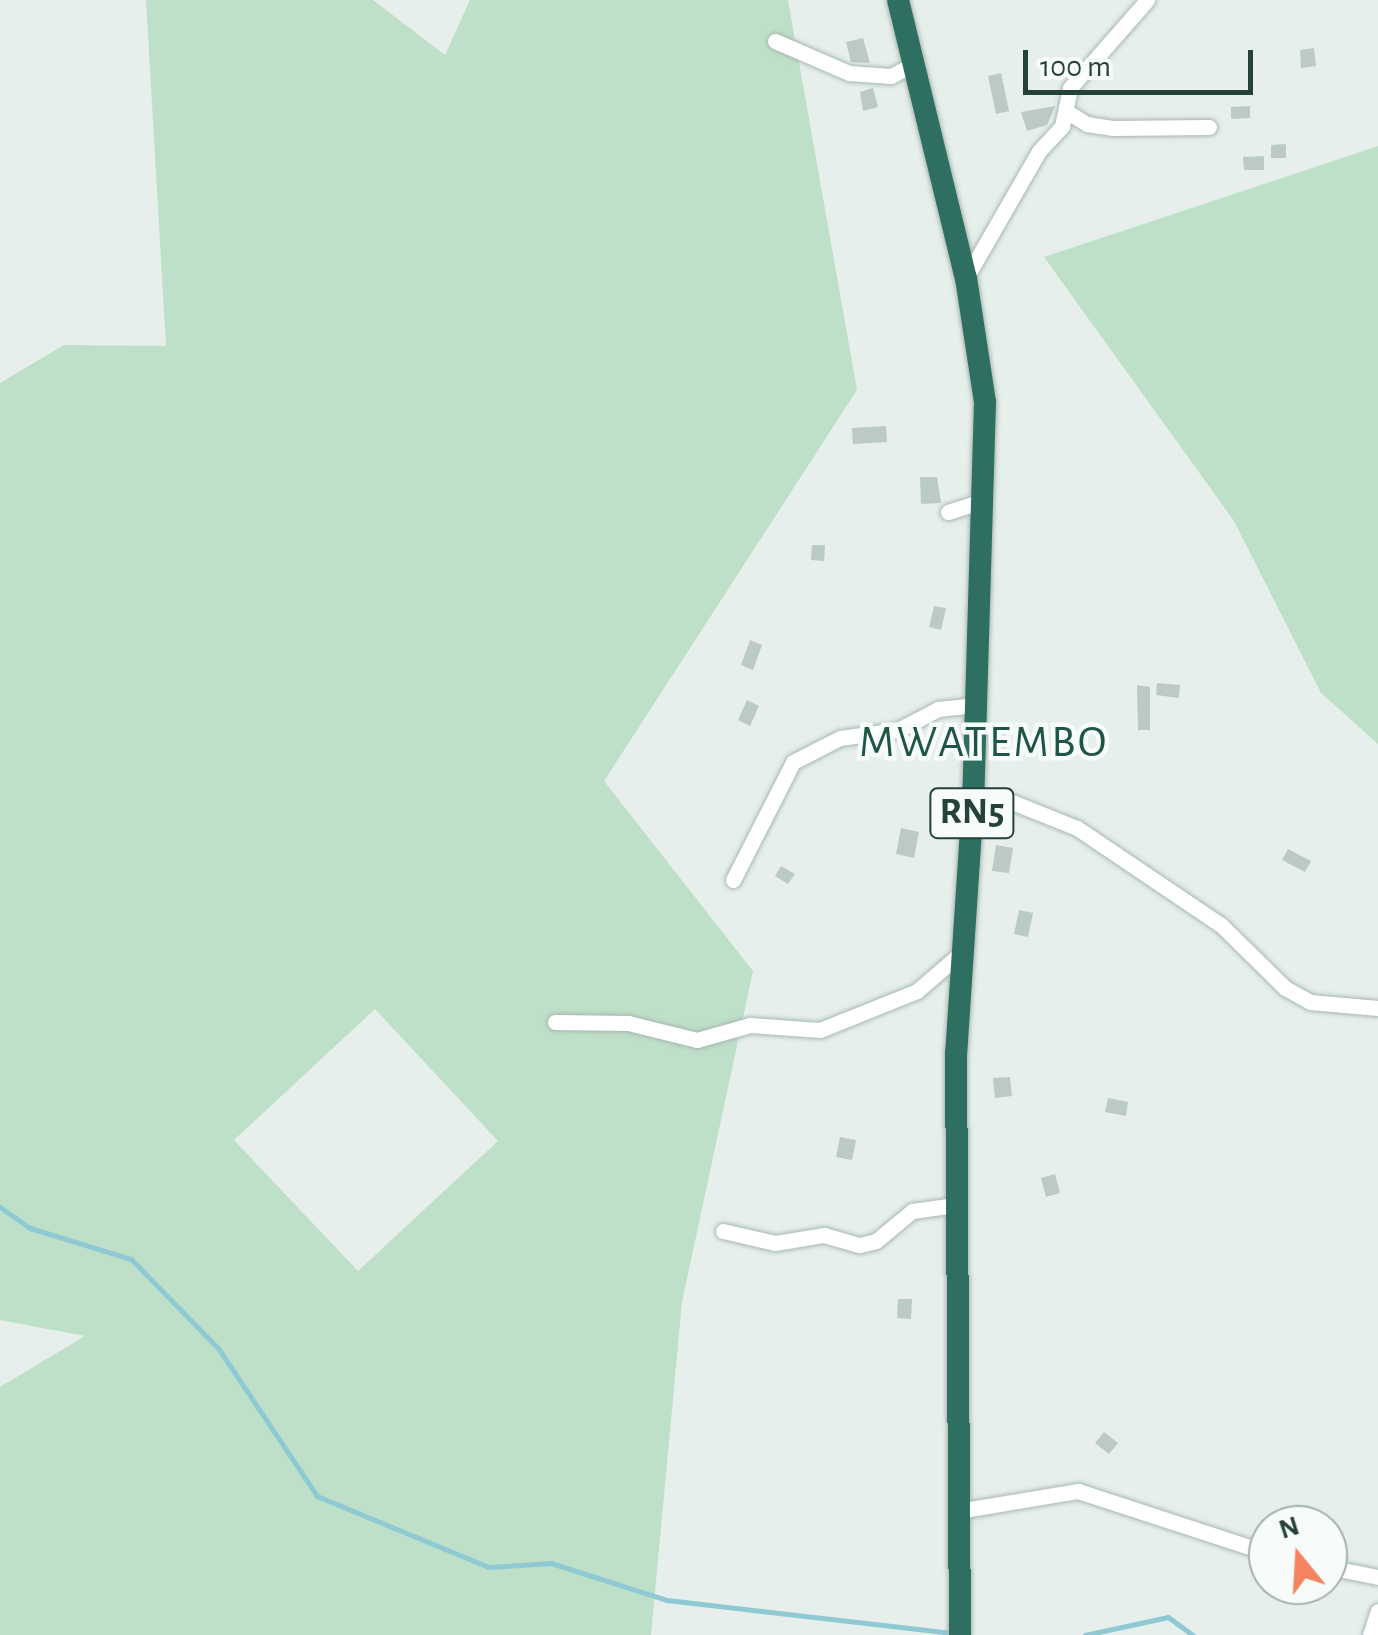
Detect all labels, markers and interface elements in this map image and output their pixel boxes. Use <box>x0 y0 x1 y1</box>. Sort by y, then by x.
scale bar <box>1028 30 1258 92</box>
text: 100 m <box>1040 52 1111 82</box>
district label: MWATEMBO <box>859 716 1109 770</box>
road number: RN5 <box>927 780 1017 846</box>
north arrow <box>1248 1505 1348 1605</box>
text: N <box>1276 1512 1303 1545</box>

